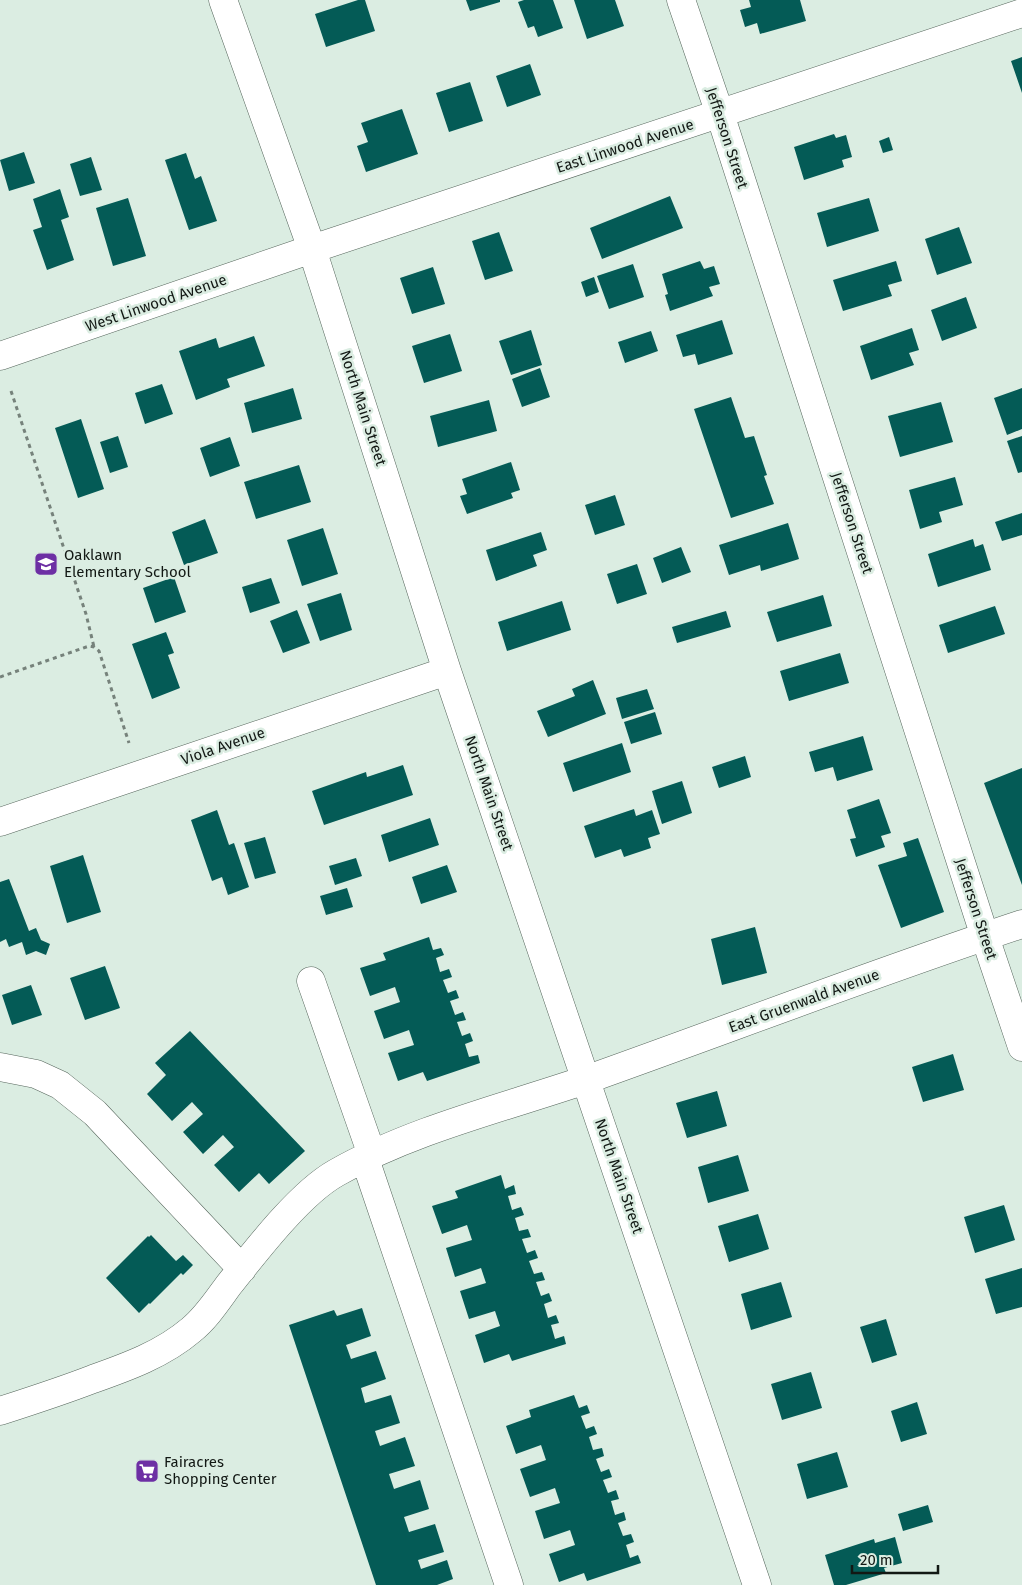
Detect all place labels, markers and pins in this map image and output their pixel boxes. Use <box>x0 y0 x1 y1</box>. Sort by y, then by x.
place label: Oaklawn Elementary School <box>64 546 192 581</box>
school or university icon: Oaklawn Elementary School <box>33 551 59 577</box>
place label: Fairacres Shopping Center <box>164 1453 277 1488</box>
supermarket icon: Fairacres Shopping Center <box>134 1458 160 1484</box>

